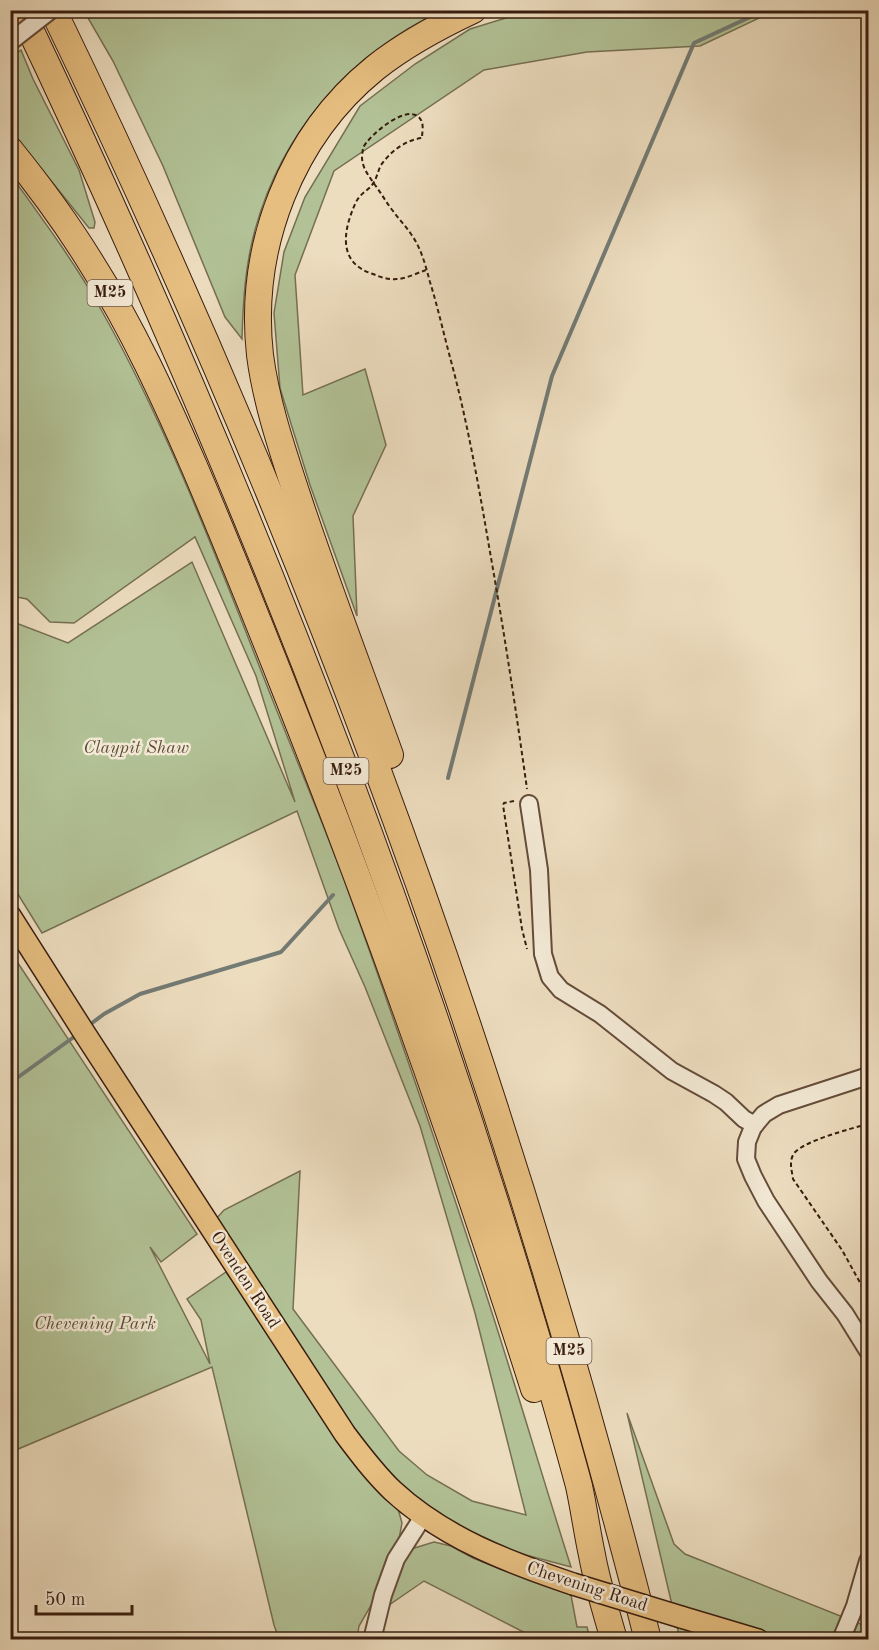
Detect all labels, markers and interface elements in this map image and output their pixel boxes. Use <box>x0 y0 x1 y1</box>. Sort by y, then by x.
road number: M25 <box>88 280 132 306</box>
park label: Claypit Shaw <box>83 739 189 757</box>
road number: M25 <box>324 758 368 784</box>
street label: Ovenden Road <box>207 1228 283 1332</box>
park label: Chevening Park <box>34 1315 156 1333</box>
road number: M25 <box>546 1338 592 1364</box>
street label: Chevening Road <box>524 1559 650 1615</box>
scale bar <box>36 1578 132 1616</box>
text: 50 m <box>45 1591 85 1609</box>

